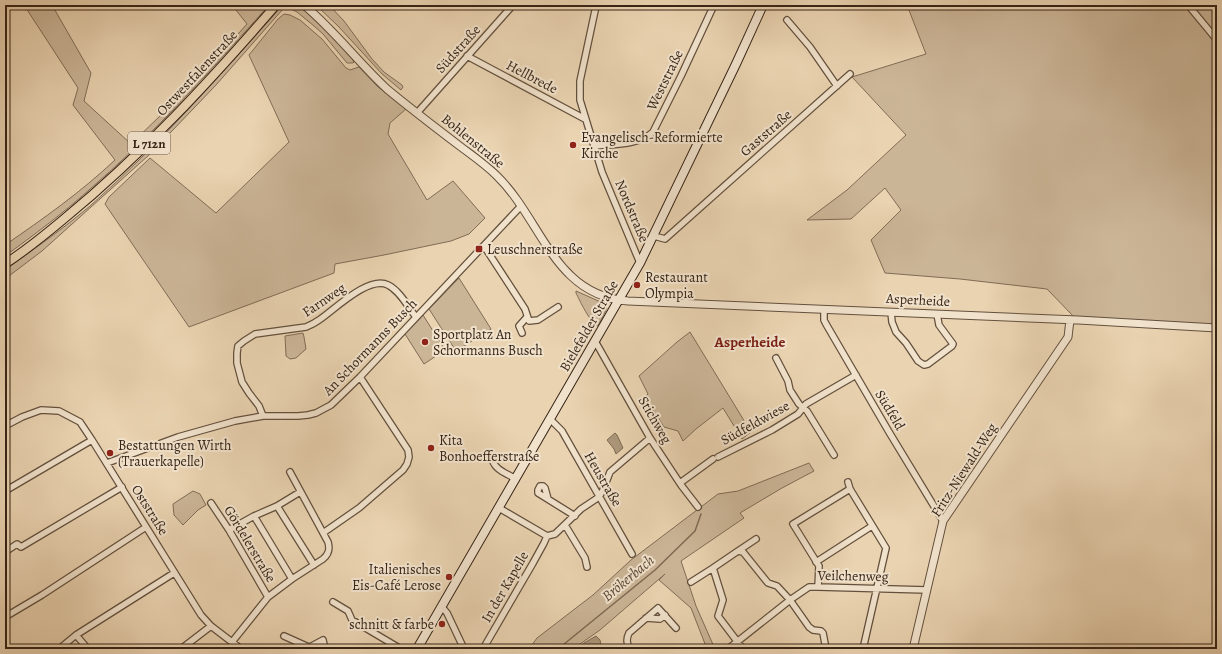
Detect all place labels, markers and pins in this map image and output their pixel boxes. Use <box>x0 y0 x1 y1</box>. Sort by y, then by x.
place label: Evangelisch-Reformierte Kirche <box>581 128 723 163</box>
marker: Evangelisch-Reformierte Kirche <box>568 140 578 150</box>
place label: Leuschnerstraße <box>487 240 583 259</box>
marker: Leuschnerstraße <box>474 244 484 254</box>
place label: Restaurant Olympia <box>645 268 708 303</box>
marker: Restaurant Olympia <box>632 280 642 290</box>
place label: Sportplatz An Schormanns Busch <box>433 325 543 360</box>
marker: Sportplatz An Schormanns Busch <box>420 337 430 347</box>
place label: Kita Bonhoefferstraße <box>439 431 539 466</box>
place label: Bestattungen Wirth (Trauerkapelle) <box>118 436 232 471</box>
marker: Kita Bonhoefferstraße <box>426 443 436 453</box>
marker: Bestattungen Wirth (Trauerkapelle) <box>105 448 115 458</box>
place label: Italienisches Eis-Café Lerose <box>352 560 441 595</box>
marker: Italienisches Eis-Café Lerose <box>444 572 454 582</box>
place label: schnitt & farbe <box>349 615 434 634</box>
marker: schnitt & farbe <box>437 619 447 629</box>

